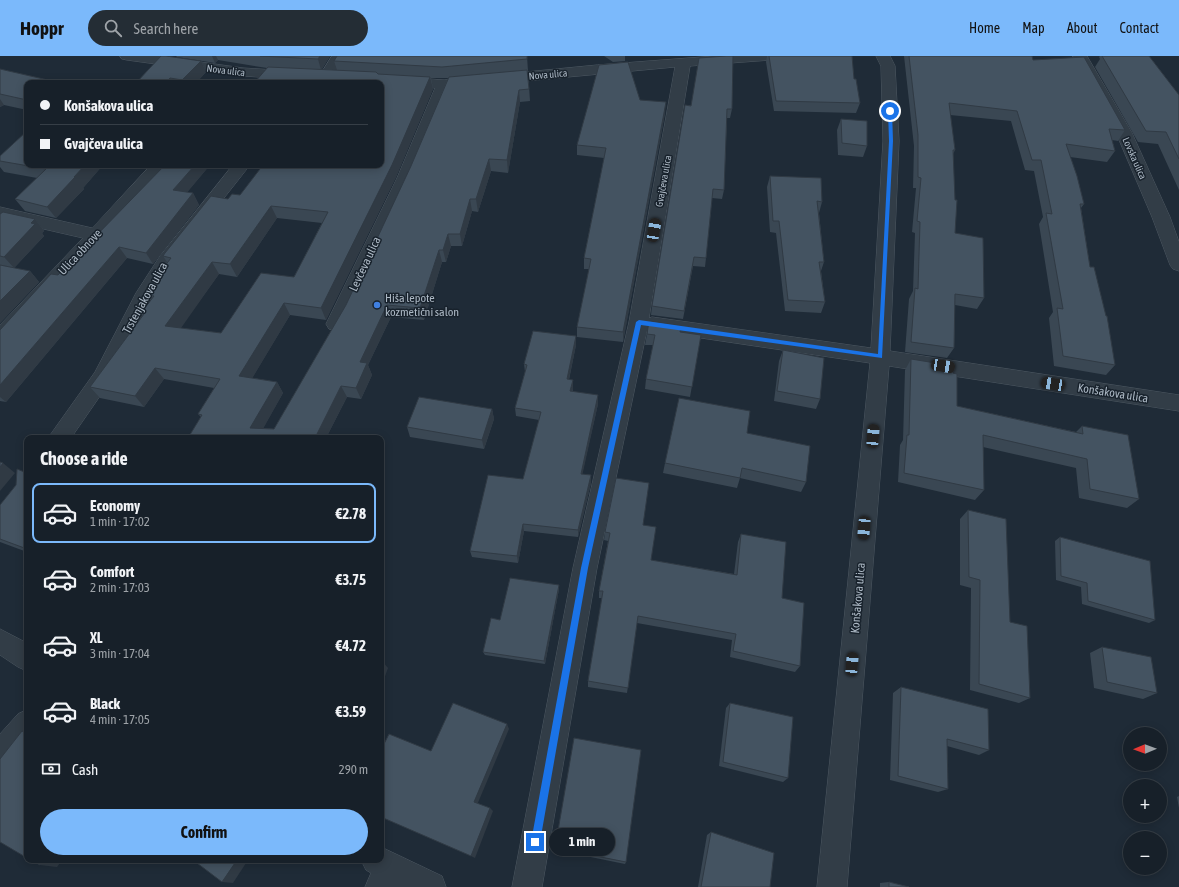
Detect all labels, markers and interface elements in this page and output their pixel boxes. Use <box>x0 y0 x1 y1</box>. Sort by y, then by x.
search box <box>88 10 368 46</box>
text: Hoppr <box>20 17 64 39</box>
icon: search <box>102 17 124 39</box>
text: Search here <box>134 20 198 37</box>
text: Home <box>969 20 1000 36</box>
text: Map <box>1022 20 1045 36</box>
text: About <box>1067 20 1098 36</box>
text: Contact <box>1120 20 1159 36</box>
street label: Nova ulica <box>206 63 246 78</box>
street label: Nova ulica <box>528 67 568 82</box>
text: Konšakova ulica <box>64 97 153 114</box>
route start <box>881 102 899 120</box>
text: Gvajčeva ulica <box>64 135 143 152</box>
street label: Lovska ulica <box>1120 136 1149 181</box>
street label: Gvajčeva ulica <box>654 154 674 208</box>
car <box>646 217 662 243</box>
street label: Ulica obnove <box>55 226 105 278</box>
street label: Levčeva ulica <box>346 235 384 293</box>
street label: Trstenjakova ulica <box>120 260 170 336</box>
place label: Hiša lepote kozmetični salon <box>385 291 459 319</box>
marker: Hiša lepote kozmetični salon <box>372 300 382 310</box>
car <box>930 358 956 374</box>
car <box>1040 376 1066 392</box>
street label: Konšakova ulica <box>1077 381 1149 405</box>
car <box>866 424 880 448</box>
text: Choose a ride <box>40 448 128 469</box>
icon: car <box>42 495 78 531</box>
text: Economy <box>90 497 140 514</box>
text: €2.78 <box>335 505 366 522</box>
text: 1 min · 17:02 <box>90 514 150 529</box>
car <box>857 516 871 540</box>
icon: car <box>42 561 78 597</box>
street label: Konšakova ulica <box>848 562 868 634</box>
text: Comfort <box>90 563 134 580</box>
text: €3.75 <box>335 571 366 588</box>
text: 2 min · 17:03 <box>90 580 150 595</box>
icon: car <box>42 627 78 663</box>
text: XL <box>90 629 103 646</box>
text: €4.72 <box>335 637 366 654</box>
text: 3 min · 17:04 <box>90 646 150 661</box>
car <box>845 652 859 676</box>
icon: car <box>42 693 78 729</box>
text: Black <box>90 695 120 712</box>
text: €3.59 <box>335 703 366 720</box>
text: 4 min · 17:05 <box>90 712 150 727</box>
north arrow <box>1123 727 1167 771</box>
map controls <box>1123 727 1167 875</box>
icon: cash <box>40 758 62 780</box>
text: Cash <box>72 761 98 778</box>
text: 290 m <box>339 762 368 777</box>
button: + <box>1123 779 1167 823</box>
button: Confirm <box>40 809 368 855</box>
callout: 1 min <box>549 828 615 856</box>
button: − <box>1123 831 1167 875</box>
route end <box>526 833 544 851</box>
text: 1 min <box>569 834 595 849</box>

